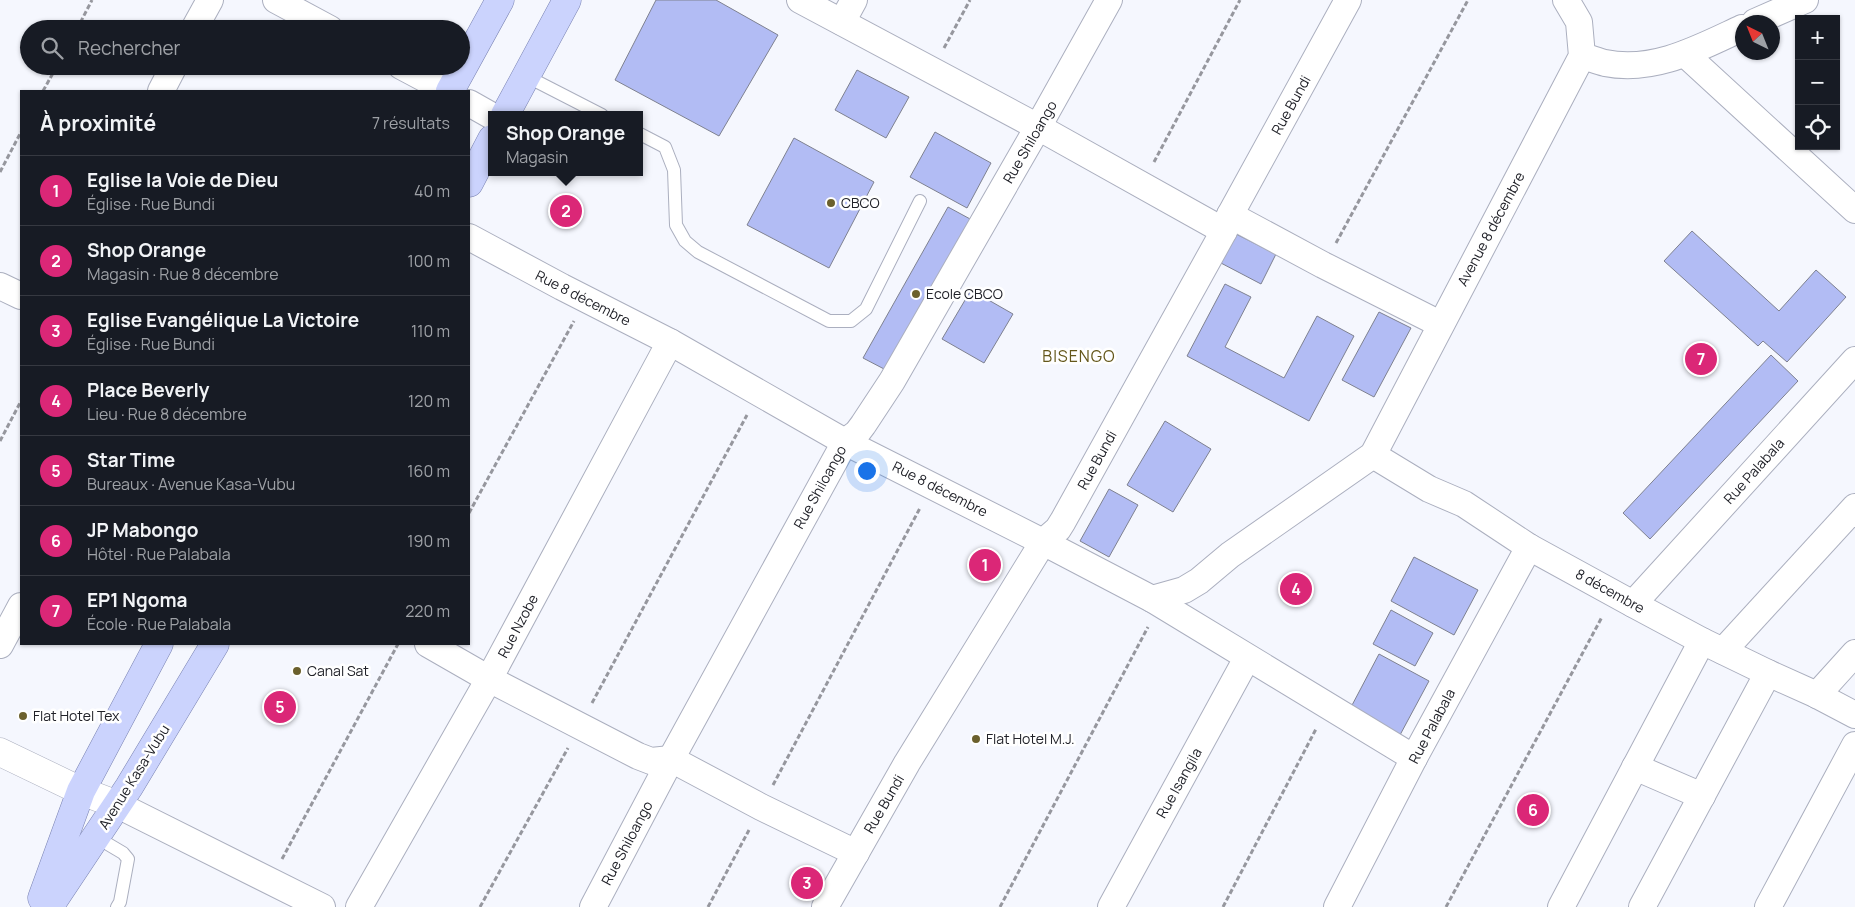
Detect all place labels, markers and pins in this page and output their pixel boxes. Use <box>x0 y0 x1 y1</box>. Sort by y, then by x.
pin: 2 <box>550 192 582 230</box>
place label: CBCO <box>841 193 880 212</box>
marker: CBCO <box>825 197 837 209</box>
place label: Ecole CBCO <box>926 284 1003 303</box>
marker: Ecole CBCO <box>910 288 922 300</box>
pin: 7 <box>1685 340 1717 378</box>
pin: 1 <box>969 546 1001 584</box>
pin: 4 <box>1280 570 1312 608</box>
place label: Canal Sat <box>307 661 369 680</box>
marker: Canal Sat <box>291 665 303 677</box>
pin: 5 <box>264 688 296 726</box>
place label: Flat Hotel Tex <box>33 706 120 725</box>
marker: Flat Hotel Tex <box>17 710 29 722</box>
place label: Flat Hotel M.J. <box>986 729 1075 748</box>
marker: Flat Hotel M.J. <box>970 733 982 745</box>
pin: 6 <box>1517 791 1549 829</box>
pin: 3 <box>791 864 823 902</box>

